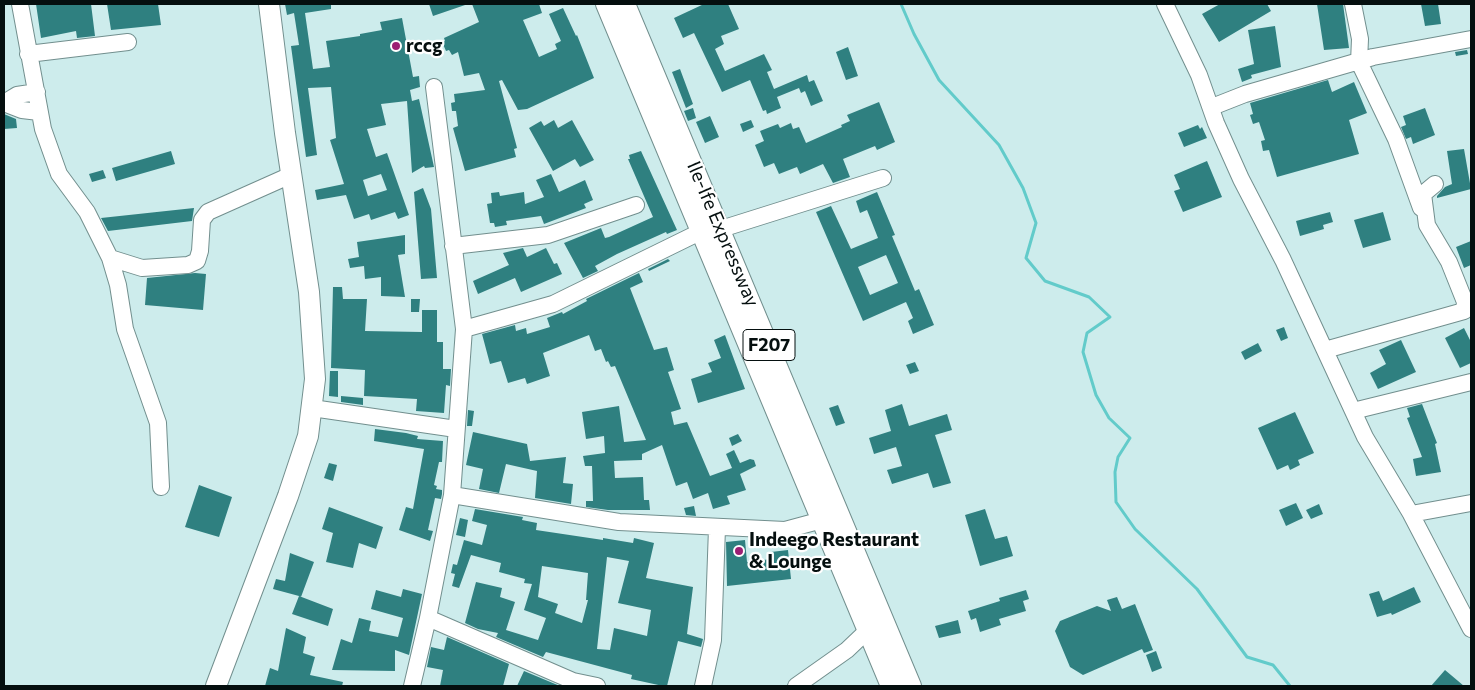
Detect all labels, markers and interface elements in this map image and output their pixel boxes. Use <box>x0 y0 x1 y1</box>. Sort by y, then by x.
place label: rccg <box>406 35 442 57</box>
marker: rccg <box>390 40 402 52</box>
street label: Ile-Ife Expressway <box>682 158 764 310</box>
road number: F207 <box>743 330 795 360</box>
place label: Indeego Restaurant & Lounge <box>749 529 919 573</box>
marker: Indeego Restaurant & Lounge <box>733 545 745 557</box>

